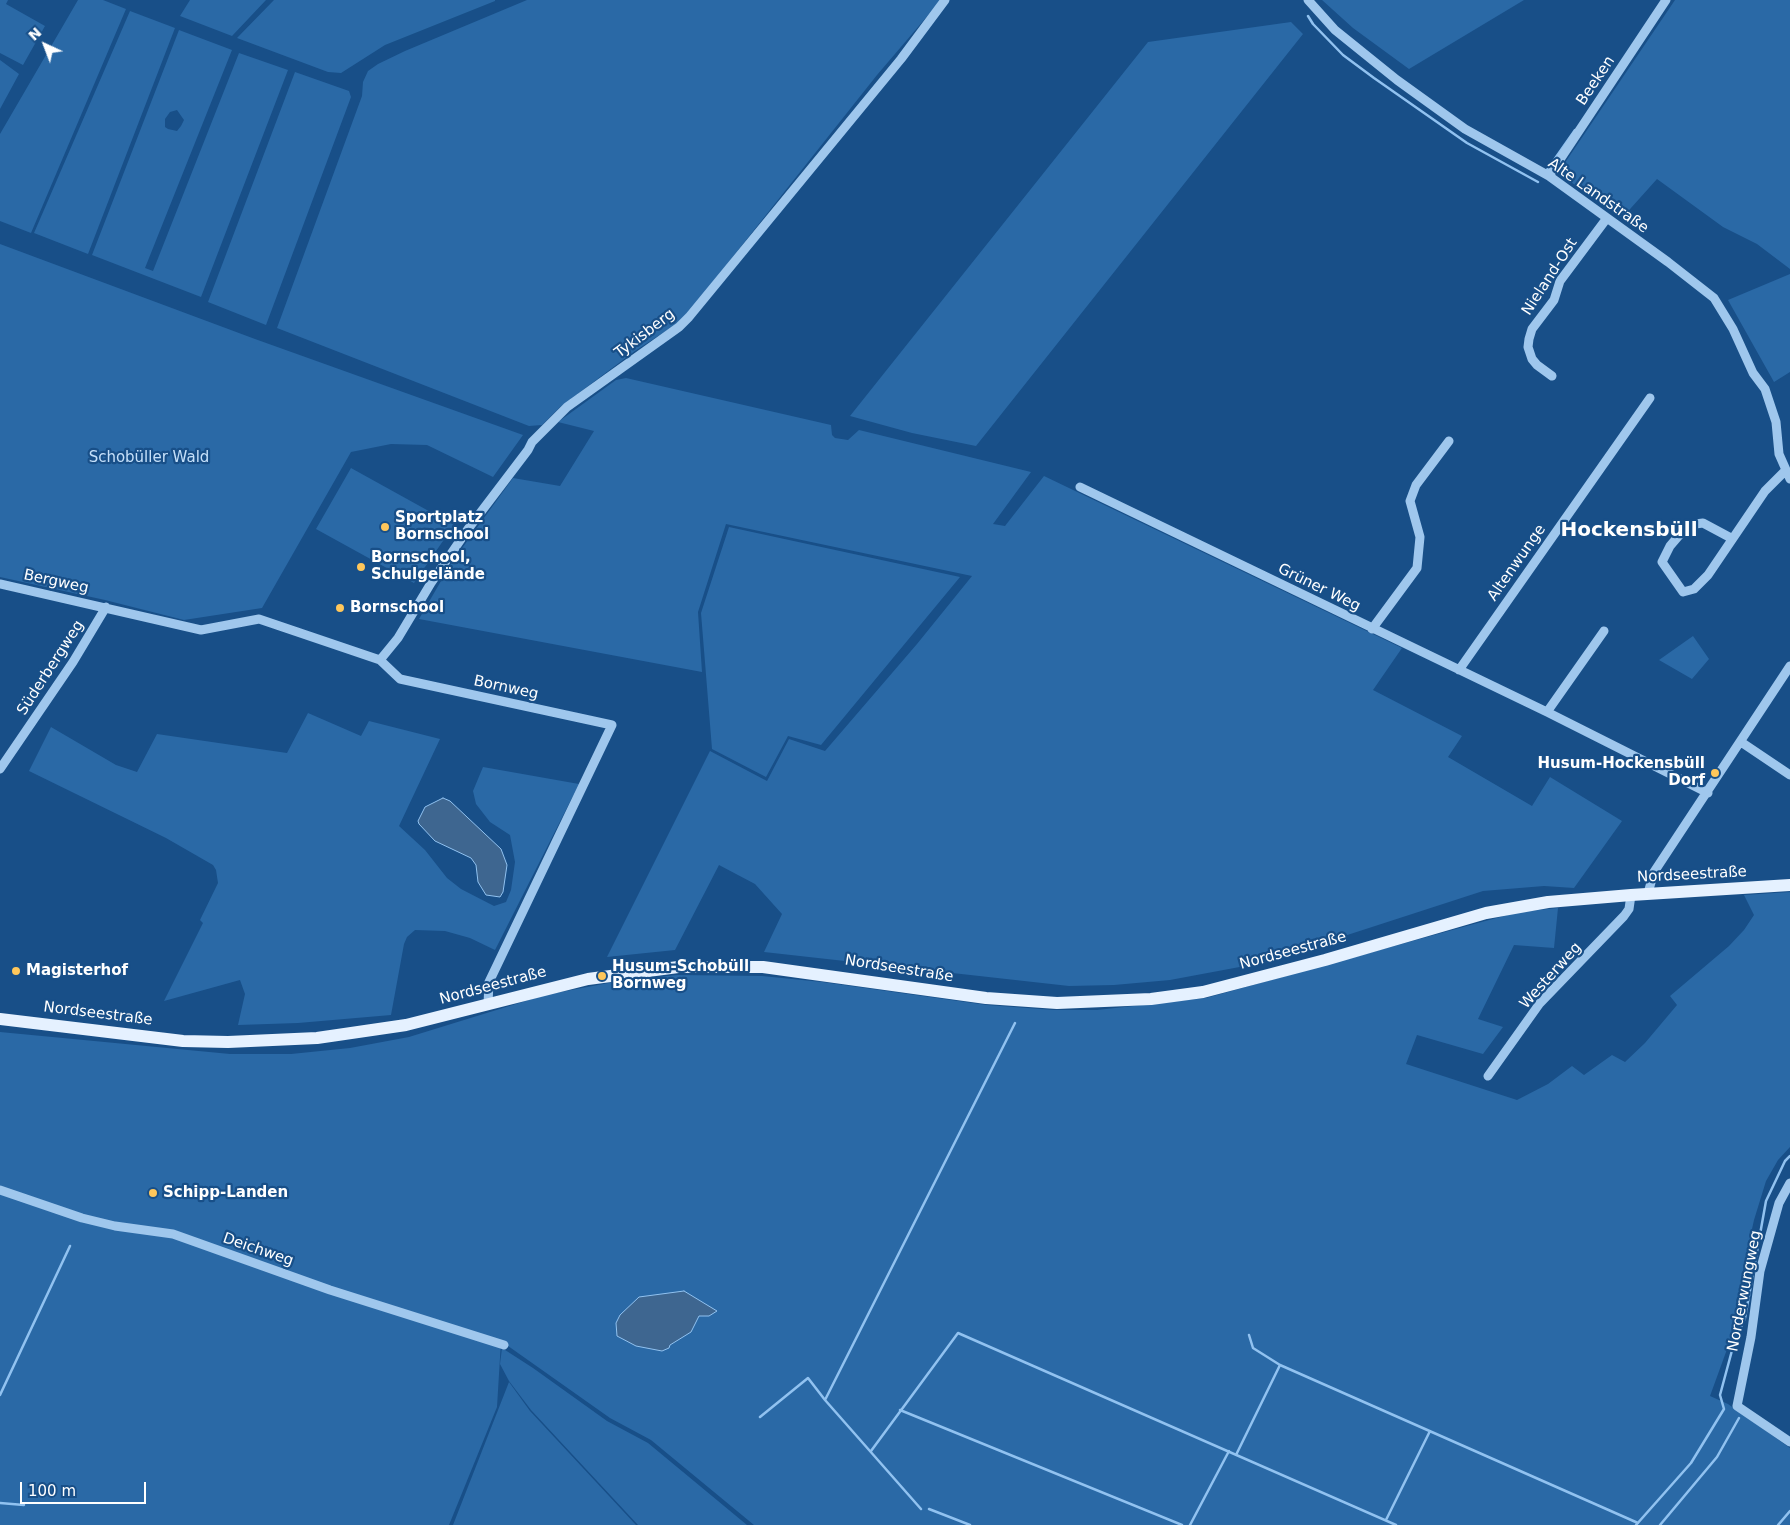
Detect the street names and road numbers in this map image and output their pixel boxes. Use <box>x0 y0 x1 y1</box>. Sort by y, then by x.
street label: Beeken <box>1573 53 1619 109</box>
street label: Alte Landstraße <box>1544 155 1652 237</box>
street label: Nieland-Ost <box>1518 235 1582 319</box>
street label: Tykisberg <box>611 306 679 362</box>
street label: Altenwunge <box>1484 521 1550 605</box>
street label: Grüner Weg <box>1275 560 1363 616</box>
street label: Bergweg <box>22 566 90 598</box>
street label: Süderbergweg <box>14 617 88 719</box>
street label: Bornweg <box>472 672 540 704</box>
street label: Nordseestraße <box>1637 863 1747 887</box>
street label: Nordseestraße <box>1238 928 1348 974</box>
street label: Westerweg <box>1516 939 1586 1013</box>
street label: Nordseestraße <box>843 952 955 986</box>
street label: Nordseestraße <box>438 963 548 1009</box>
street label: Nordseestraße <box>42 998 154 1030</box>
street label: Deichweg <box>220 1229 296 1271</box>
street label: Norderwungweg <box>1724 1229 1766 1353</box>

